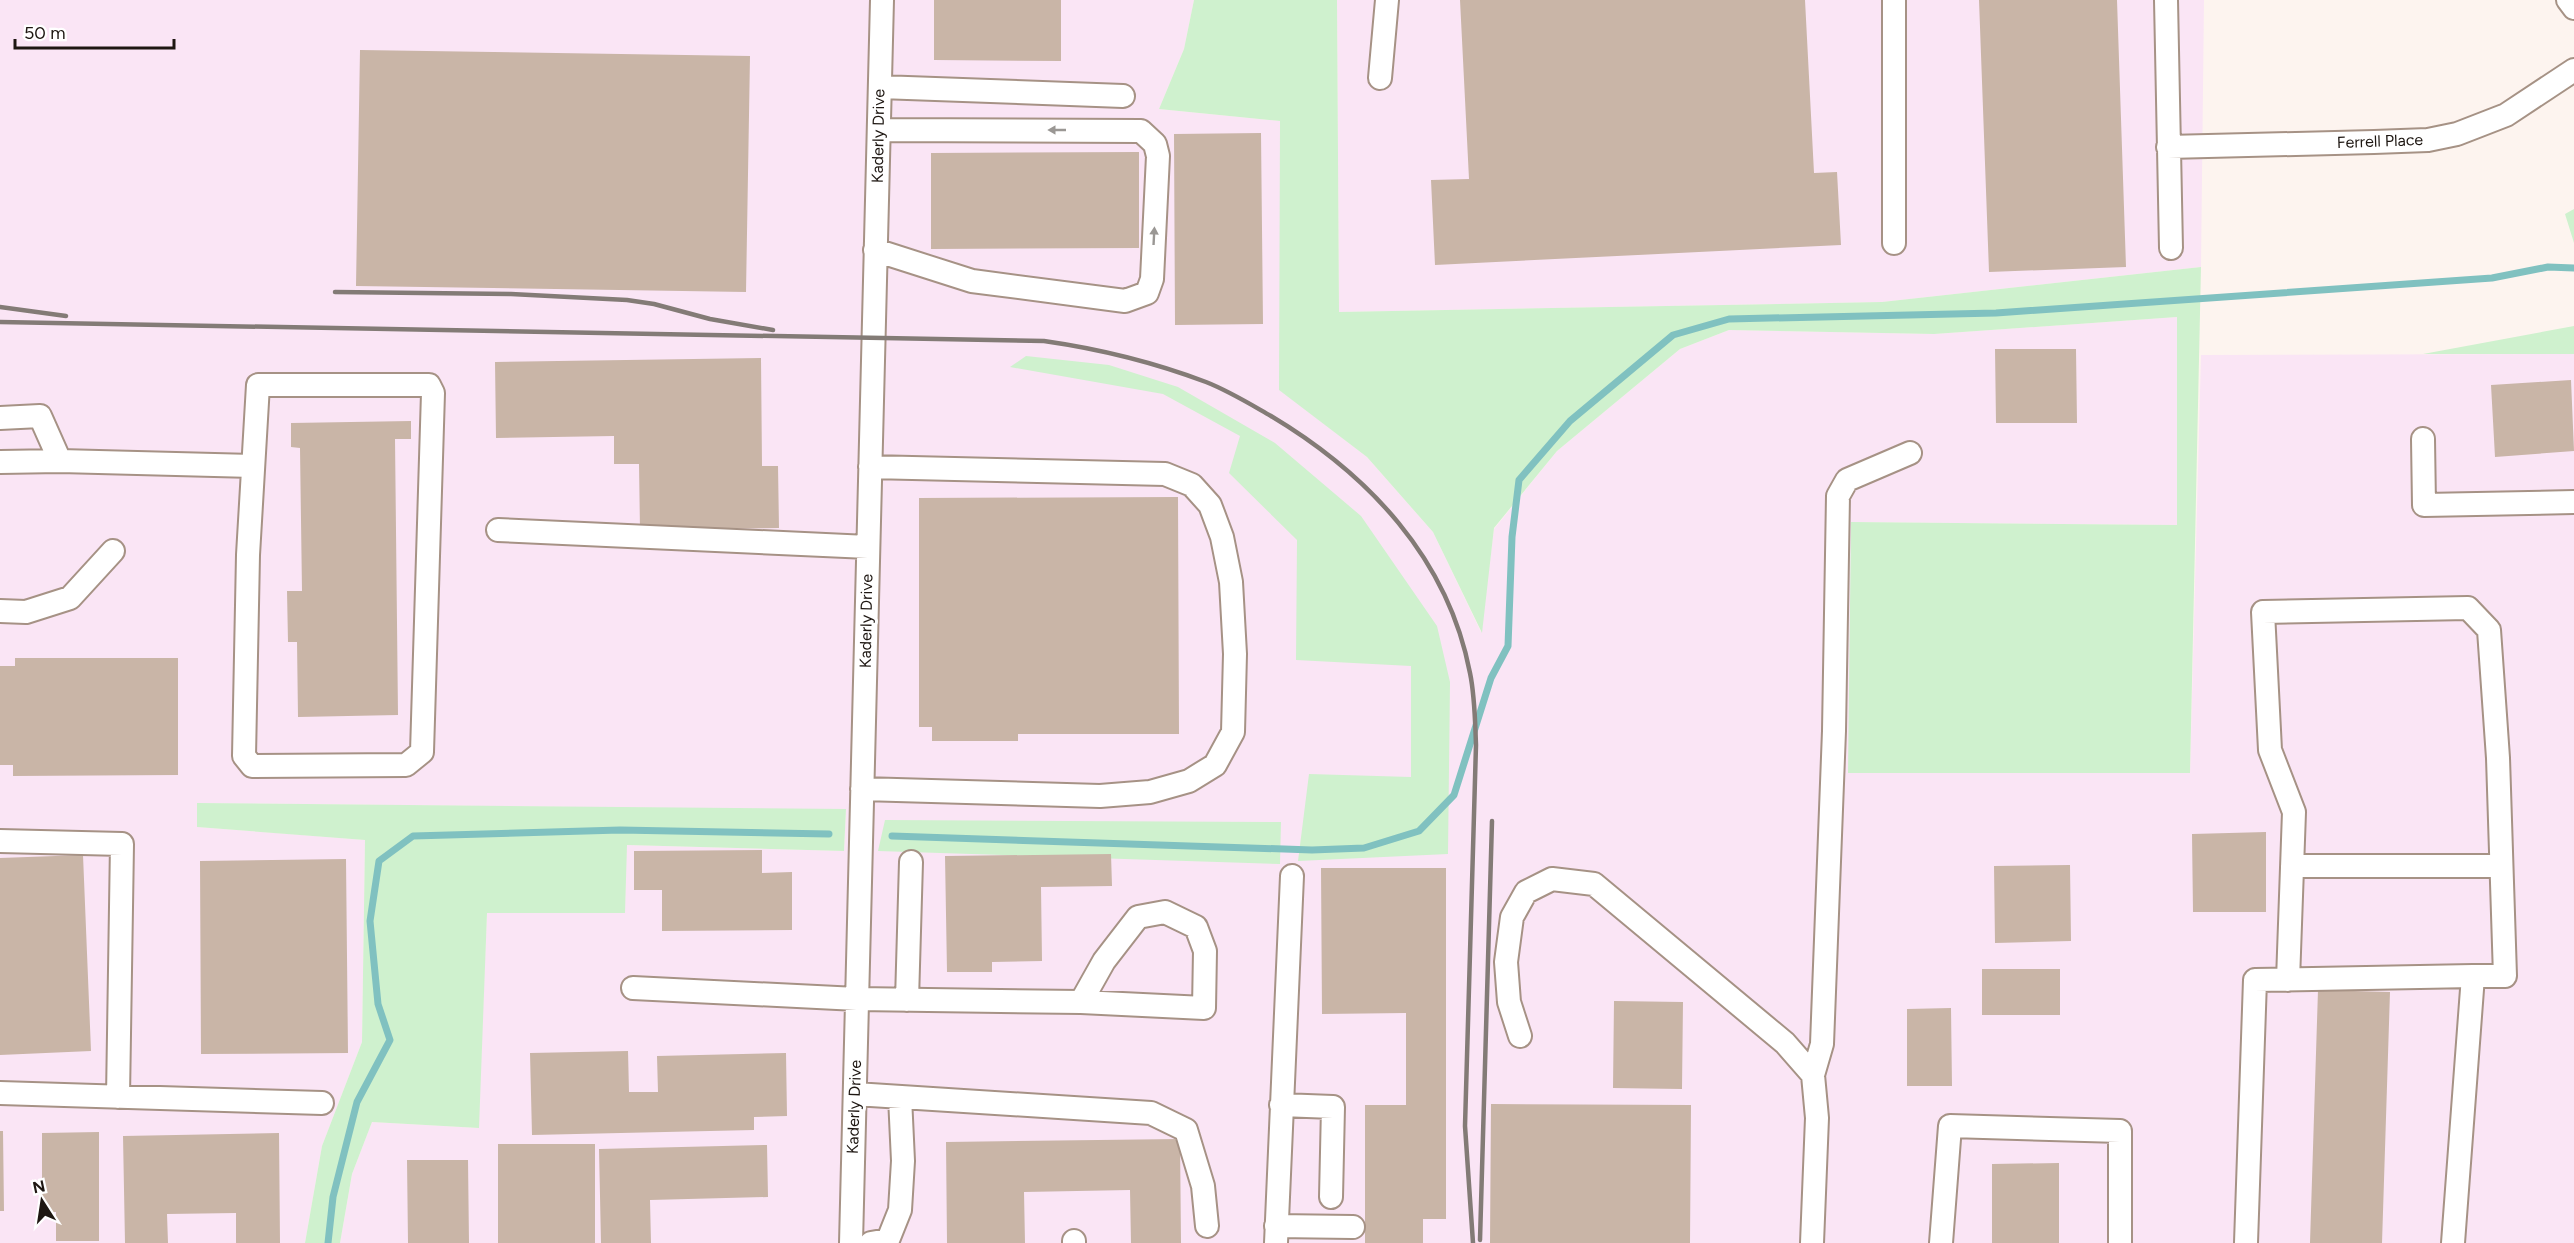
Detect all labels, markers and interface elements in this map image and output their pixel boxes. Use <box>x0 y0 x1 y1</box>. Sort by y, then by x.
scale bar <box>15 12 174 50</box>
text: 50 m <box>24 22 66 44</box>
street label: Kaderly Drive <box>868 88 888 183</box>
one-way arrow <box>1048 126 1067 135</box>
street label: Ferrell Place <box>2337 130 2424 152</box>
one-way arrow <box>1149 226 1158 245</box>
street label: Kaderly Drive <box>856 573 876 668</box>
street label: Kaderly Drive <box>843 1059 865 1154</box>
north arrow <box>12 1171 72 1231</box>
text: N <box>31 1176 47 1197</box>

